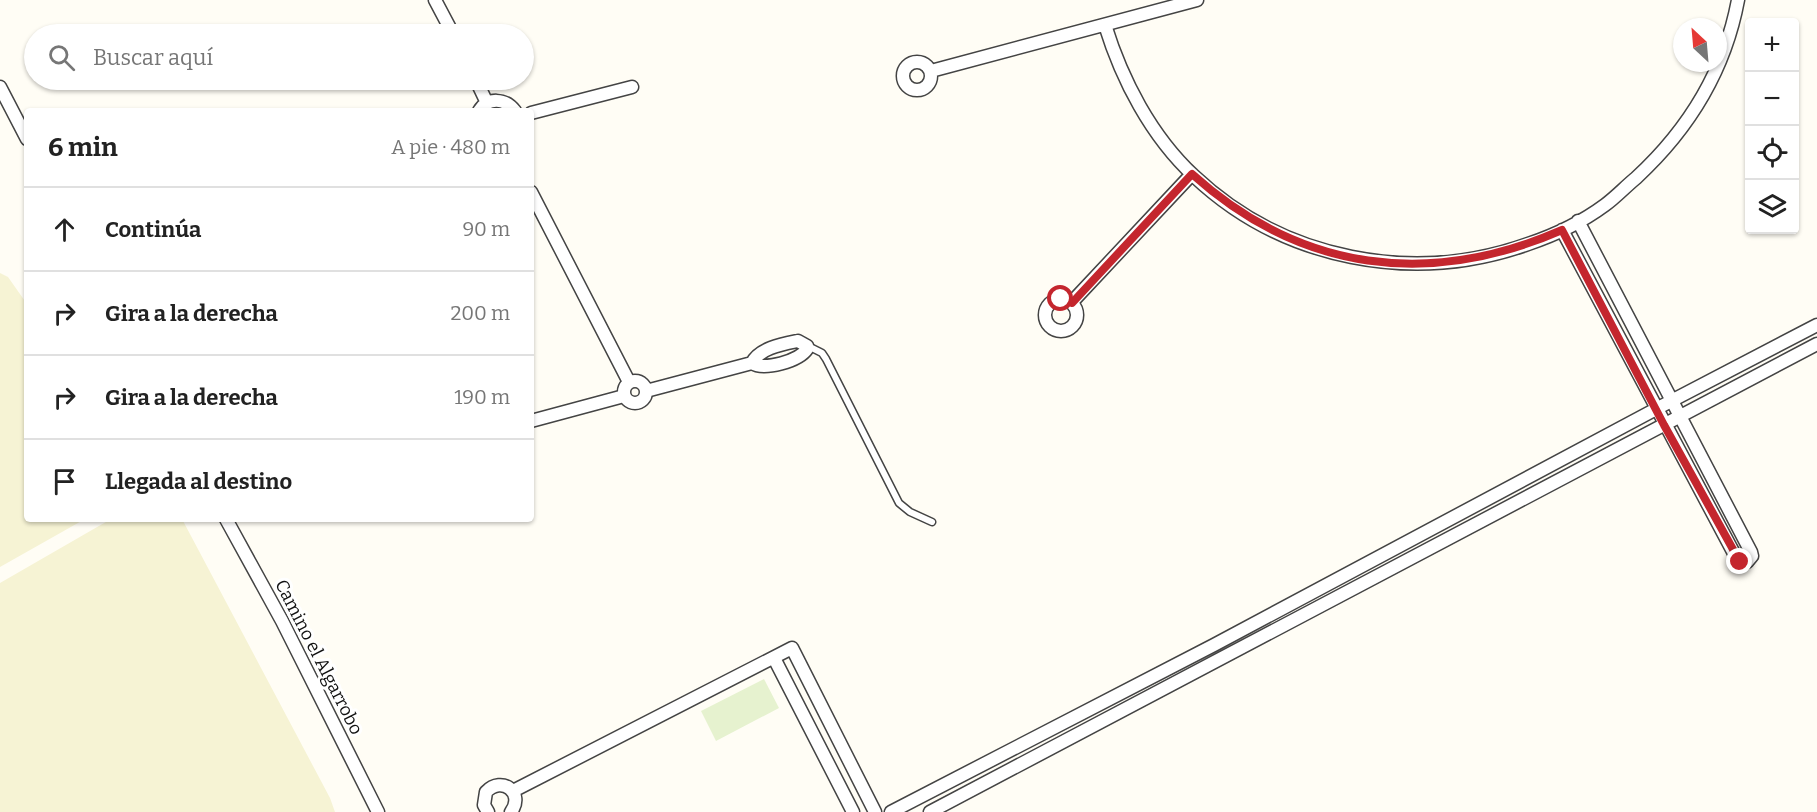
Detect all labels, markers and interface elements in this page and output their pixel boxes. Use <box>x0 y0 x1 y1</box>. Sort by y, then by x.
north arrow <box>1673 18 1727 72</box>
map controls <box>1745 18 1799 234</box>
button: + <box>1745 18 1799 72</box>
search box <box>24 24 534 90</box>
icon: search <box>45 41 78 74</box>
text: Buscar aquí <box>93 44 213 71</box>
button: − <box>1745 72 1799 126</box>
button: locate <box>1745 126 1799 180</box>
text: 6 min <box>48 132 118 163</box>
text: A pie · 480 m <box>391 135 510 159</box>
button: layers <box>1745 180 1799 234</box>
icon: ahead <box>48 213 81 246</box>
text: Continúa <box>105 216 201 243</box>
text: 90 m <box>462 217 510 241</box>
route start <box>1047 285 1073 311</box>
icon: right <box>48 297 81 330</box>
text: Gira a la derecha <box>105 300 278 327</box>
text: 200 m <box>450 301 510 325</box>
icon: right <box>48 381 81 414</box>
text: Gira a la derecha <box>105 384 278 411</box>
text: 190 m <box>454 385 510 409</box>
icon: arrive <box>48 465 81 498</box>
text: Llegada al destino <box>105 468 292 495</box>
route end <box>1726 548 1752 574</box>
street label: Camino el Algarrobo <box>270 576 368 738</box>

